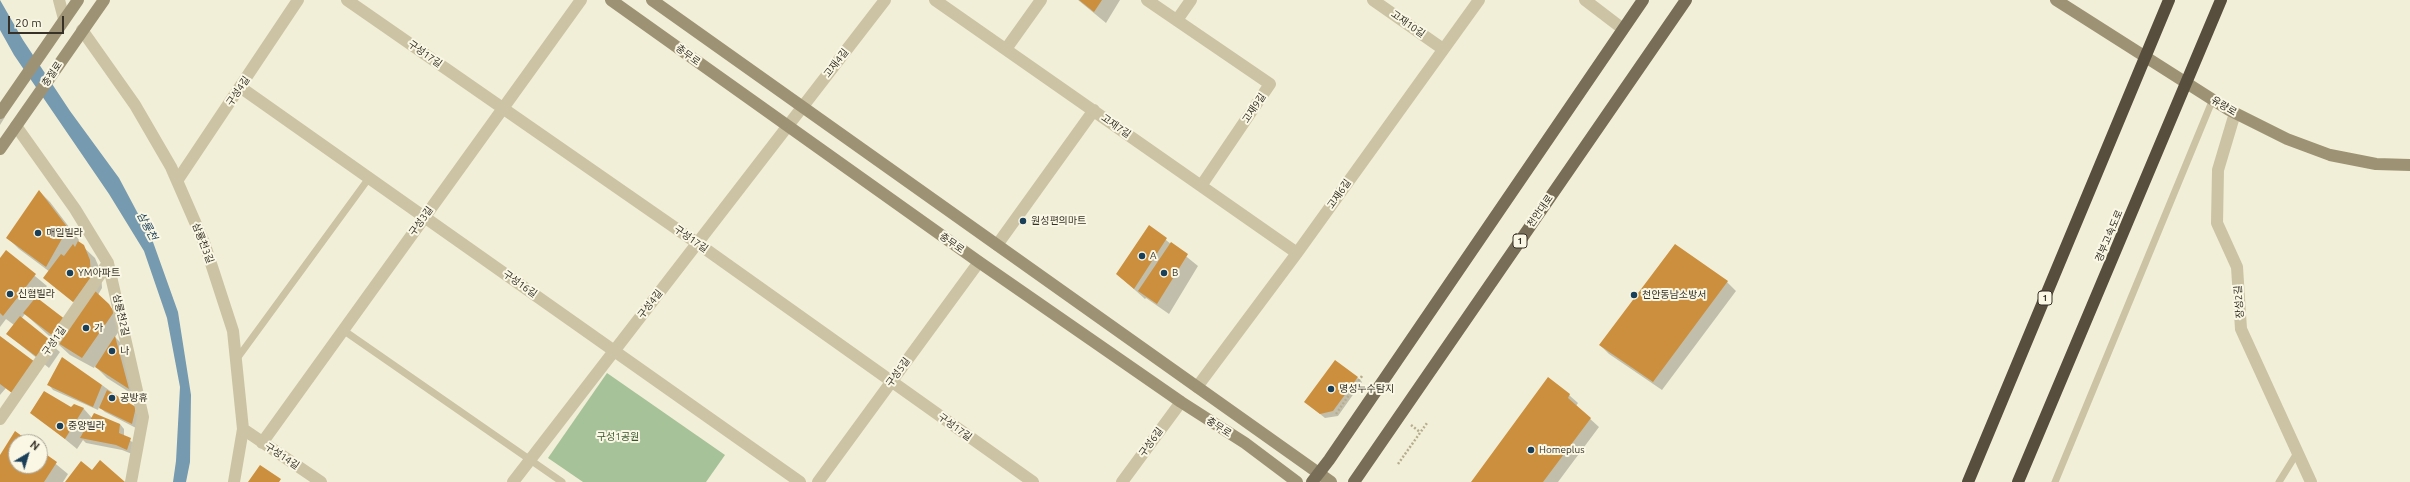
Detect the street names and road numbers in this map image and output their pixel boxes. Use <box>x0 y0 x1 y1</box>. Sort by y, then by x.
street label: 고재10길 <box>1389 8 1427 40</box>
street label: 구성17길 <box>406 38 444 70</box>
street label: 충무로 <box>673 42 703 68</box>
street label: 고재4길 <box>821 46 851 80</box>
street label: 충절로 <box>39 59 65 89</box>
street label: 구성4길 <box>224 74 252 108</box>
street label: 고재9길 <box>1240 91 1268 125</box>
street label: 유량로 <box>2209 94 2239 118</box>
street label: 고재7길 <box>1099 112 1133 140</box>
street label: 고재6길 <box>1325 177 1353 211</box>
street label: 천안대로 <box>1525 192 1555 230</box>
street label: 구성3길 <box>406 204 436 238</box>
street label: 경부고속도로 <box>2093 208 2125 264</box>
street label: 삼룡천3길 <box>190 221 216 265</box>
street label: 구성17길 <box>672 223 710 255</box>
street label: 충무로 <box>937 230 967 256</box>
road number: 1 <box>1513 234 1527 248</box>
street label: 구성16길 <box>501 268 539 300</box>
street label: 장성2길 <box>2232 285 2246 319</box>
street label: 구성4길 <box>635 287 665 321</box>
road number: 1 <box>2038 291 2052 305</box>
street label: 삼룡천2길 <box>110 293 132 337</box>
street label: 구성1길 <box>40 324 68 358</box>
street label: 구성5길 <box>883 355 913 389</box>
street label: 구성17길 <box>936 411 974 443</box>
street label: 충무로 <box>1204 414 1234 440</box>
street label: 구성6길 <box>1136 425 1166 459</box>
street label: 구성14길 <box>263 440 301 472</box>

